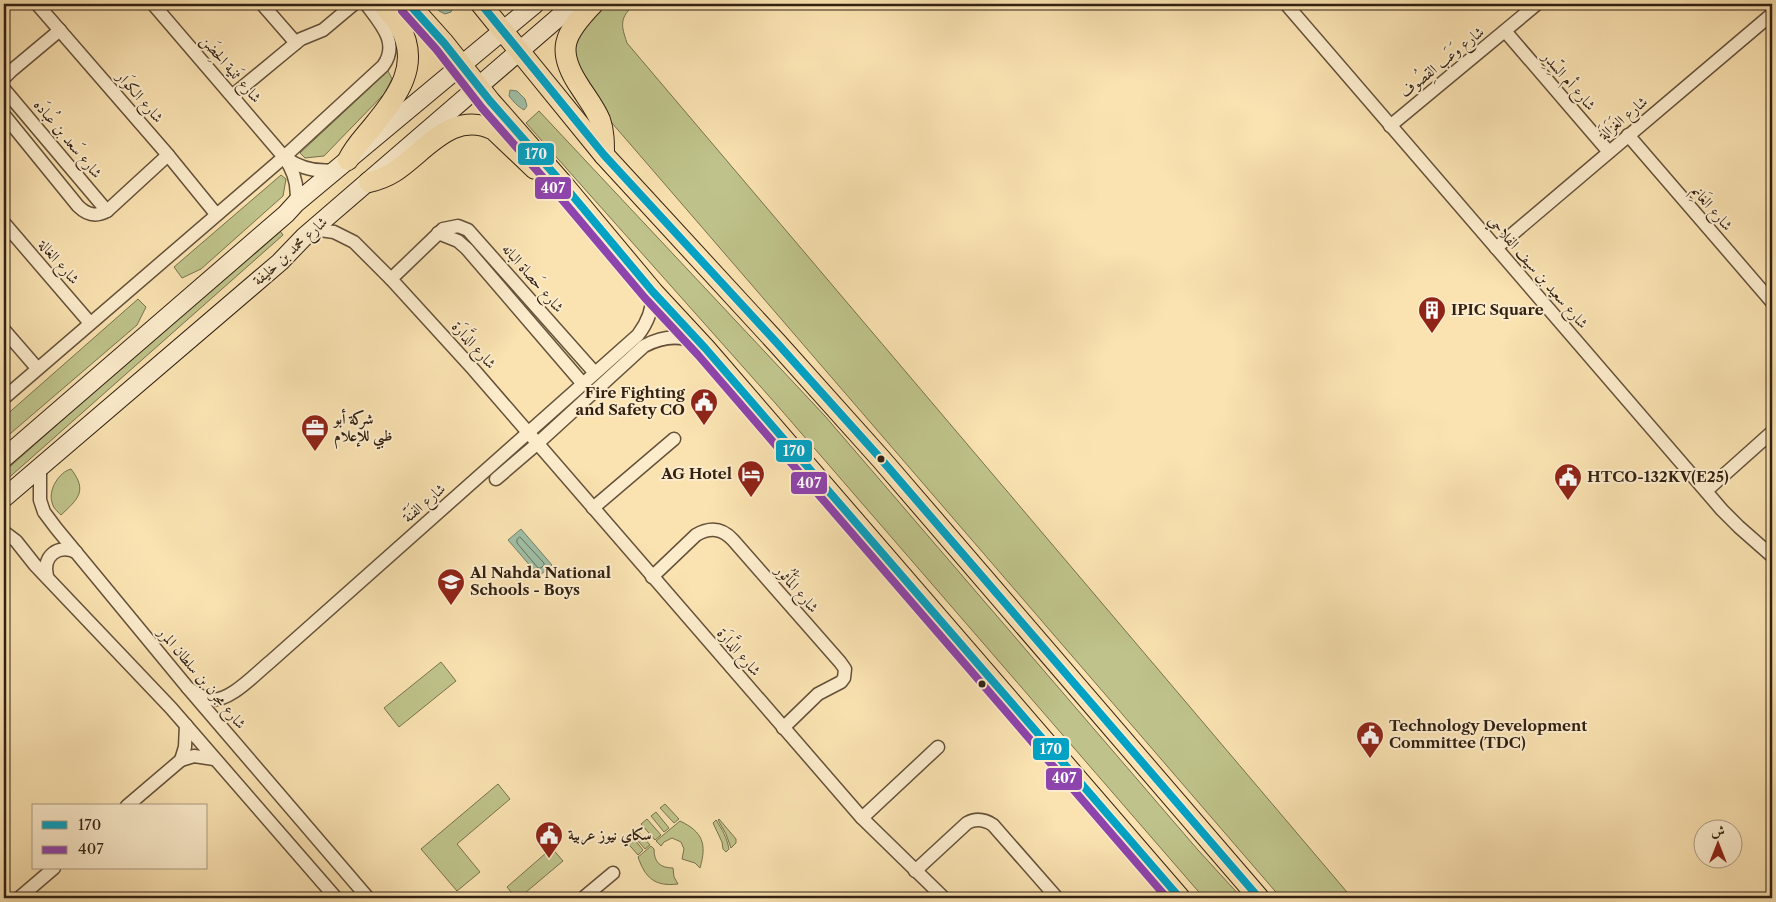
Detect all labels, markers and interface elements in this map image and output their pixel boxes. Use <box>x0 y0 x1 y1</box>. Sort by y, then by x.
street label: شارع وَعَب القِصُوف <box>1394 20 1490 104</box>
street label: شارع ثَنية الحِضَن <box>194 30 267 109</box>
street label: شارع أم السِّدِر <box>1534 45 1601 117</box>
street label: شارع الكوَار <box>109 65 169 129</box>
street label: شارع الغَزَالَة <box>1593 91 1654 147</box>
street label: شارع سَعد بن عُبادَه <box>27 94 109 184</box>
line badge: 170 <box>517 142 555 166</box>
text: 170 <box>525 145 547 163</box>
line badge: 407 <box>534 176 572 200</box>
text: 407 <box>541 179 566 197</box>
street label: شارع الغَانِم <box>1685 180 1738 237</box>
street label: شارع سعيد بن سيف الفلاحي <box>1481 211 1593 335</box>
street label: شارع محمد بن خليفة <box>248 212 334 292</box>
street label: شارع الغالة <box>31 235 84 291</box>
street label: شارع حَصاة البانه <box>495 239 569 319</box>
building icon: IPIC Square <box>1417 295 1447 334</box>
place label: IPIC Square <box>1451 300 1544 319</box>
street label: شارع الدَّارَة <box>445 315 503 375</box>
place label: Fire Fighting and Safety CO <box>576 383 685 419</box>
public building icon: Fire Fighting and Safety CO <box>689 387 719 426</box>
place label: شركة أبو ظبي للإعلام <box>332 408 392 450</box>
office icon: شركة أبو ظبي للإعلام <box>300 413 330 452</box>
line badge: 170 <box>775 439 813 463</box>
text: 170 <box>783 442 805 460</box>
unlabelled marker <box>876 454 886 464</box>
hotel icon: AG Hotel <box>736 459 766 498</box>
public building icon: HTCO-132KV(E25) <box>1553 462 1583 501</box>
place label: AG Hotel <box>660 464 732 483</box>
place label: HTCO-132KV(E25) <box>1587 467 1729 486</box>
line badge: 407 <box>790 471 828 495</box>
text: 407 <box>797 474 822 492</box>
street label: شارع الفَنّة <box>398 478 452 530</box>
street label: شارع المَأْثُور <box>767 557 826 619</box>
place label: Al Nahda National Schools - Boys <box>469 563 611 599</box>
school or university icon: Al Nahda National Schools - Boys <box>436 567 466 606</box>
street label: شارع مجرن بن سلطان المرر <box>150 621 251 735</box>
street label: شارع الدَّارَة <box>710 622 768 682</box>
unlabelled marker <box>977 679 987 689</box>
place label: Technology Development Committee (TDC) <box>1389 716 1587 752</box>
public building icon: Technology Development Committee (TDC) <box>1355 720 1385 759</box>
line badge: 170 <box>1032 737 1070 761</box>
text: 170 <box>1040 740 1062 758</box>
line badge: 407 <box>1045 767 1083 791</box>
text: 407 <box>1052 769 1077 787</box>
legend <box>32 804 208 870</box>
text: 170 <box>78 815 101 834</box>
public building icon: سكاي نيوز عربية <box>534 820 564 859</box>
north arrow <box>1694 820 1744 870</box>
text: ش <box>1711 822 1725 840</box>
place label: سكاي نيوز عربية <box>568 825 652 847</box>
text: 407 <box>78 839 104 858</box>

